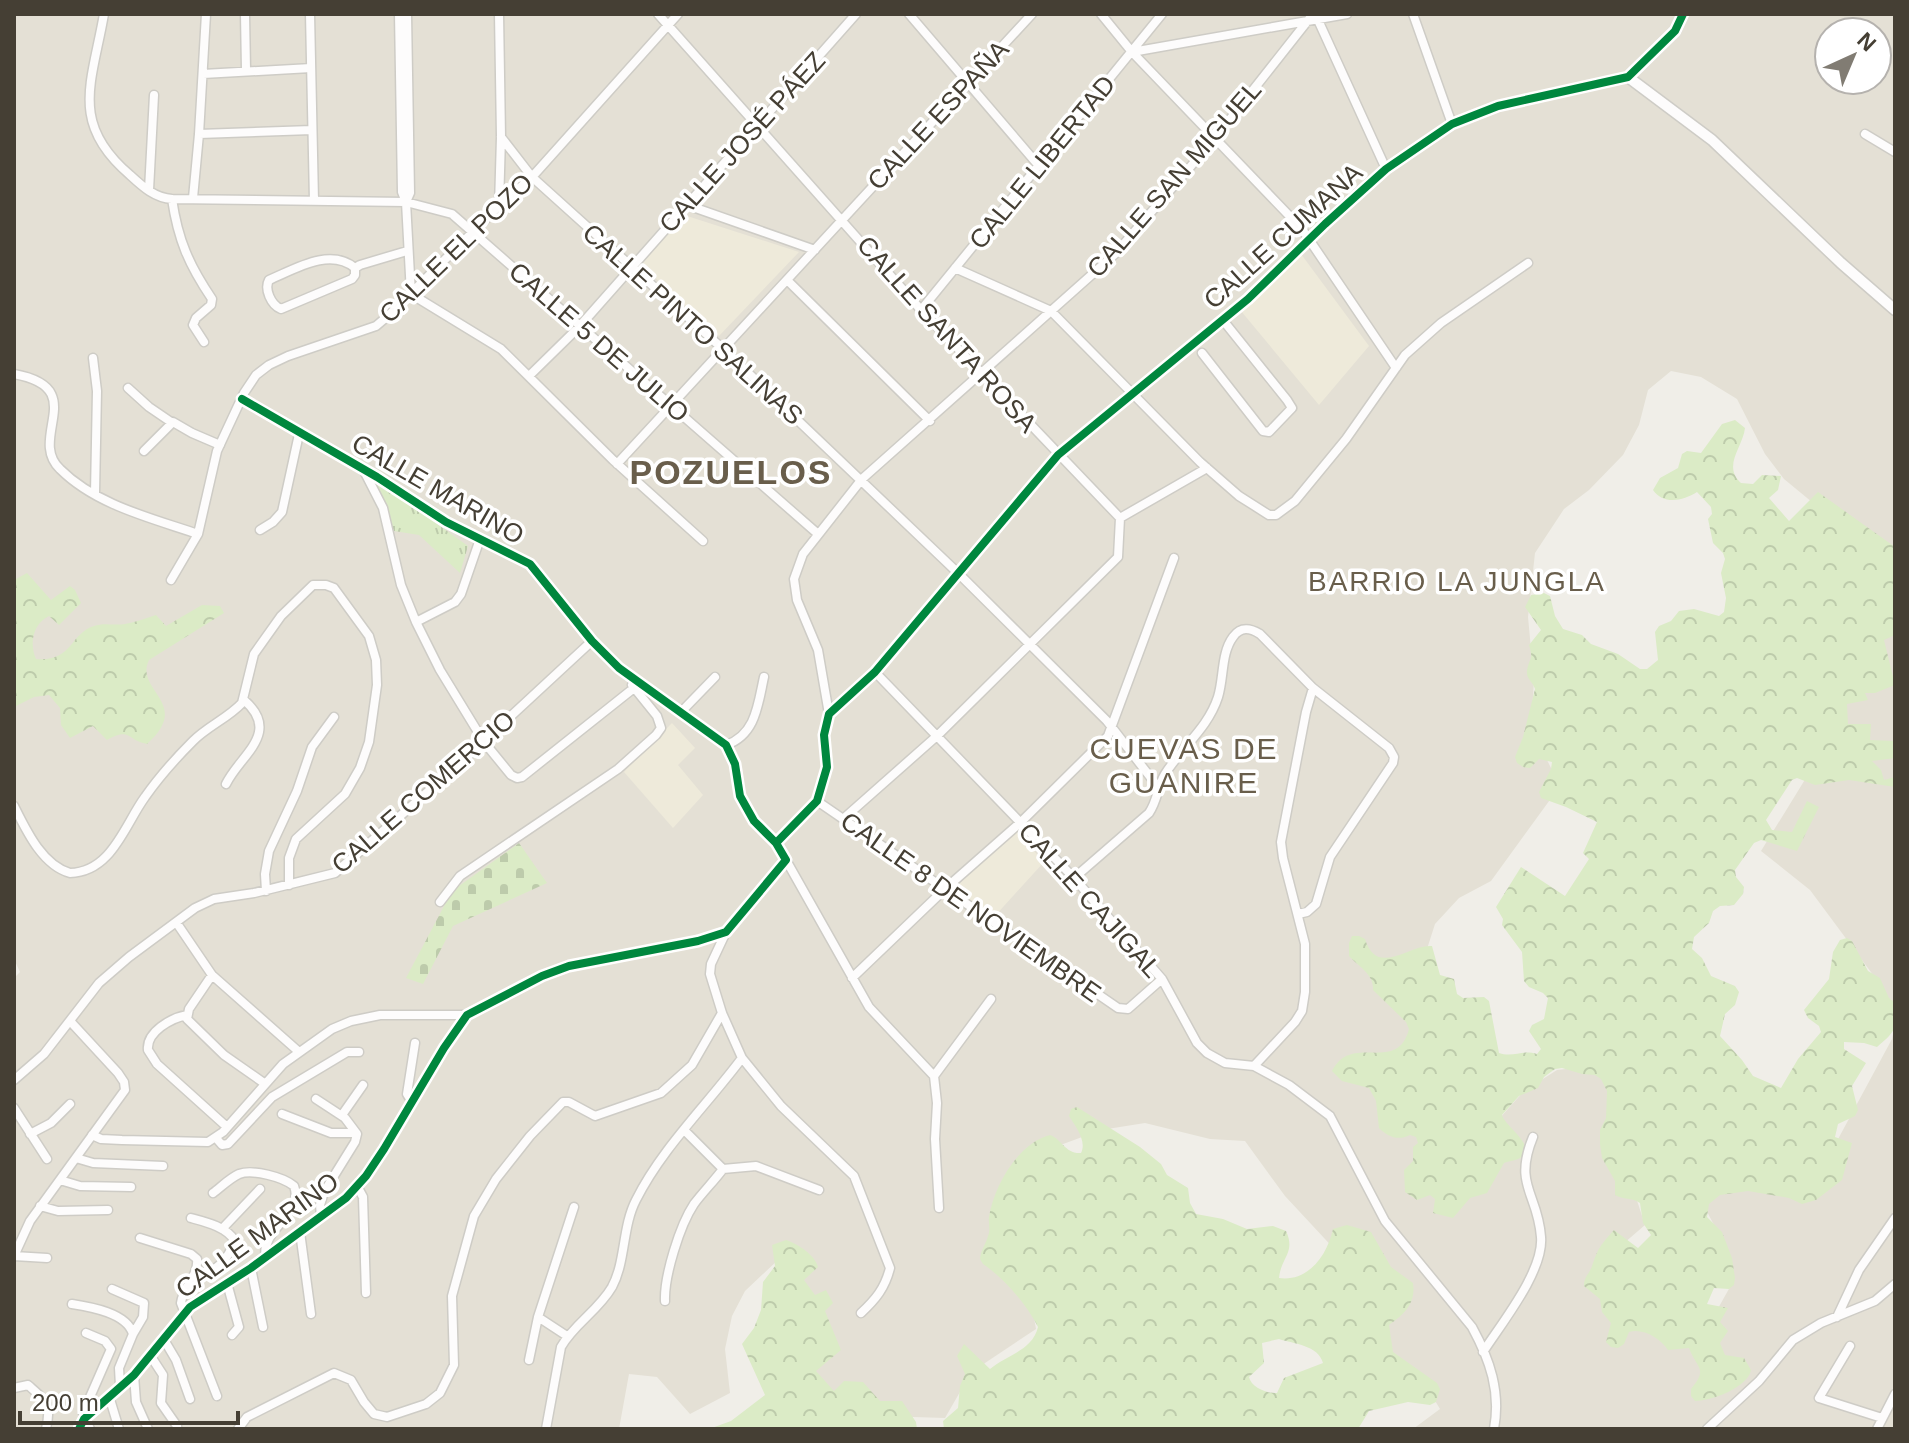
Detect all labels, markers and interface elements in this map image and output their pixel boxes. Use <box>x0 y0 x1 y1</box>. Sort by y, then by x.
north arrow <box>1813 16 1893 96</box>
text: N <box>1852 27 1881 56</box>
street label: CALLE ESPAÑA <box>861 34 1015 196</box>
street label: CALLE JOSÉ PÁEZ <box>653 45 831 238</box>
street label: CALLE LIBERTAD <box>963 69 1121 255</box>
street label: CALLE SAN MIGUEL <box>1081 75 1267 283</box>
street label: CALLE CUMANA <box>1198 157 1369 315</box>
street label: CALLE EL POZO <box>373 167 539 329</box>
street label: CALLE PINTO SALINAS <box>577 217 809 431</box>
street label: CALLE SANTA ROSA <box>851 230 1044 439</box>
street label: CALLE 5 DE JULIO <box>503 256 695 428</box>
street label: CALLE MARINO <box>347 428 529 550</box>
district label: POZUELOS <box>629 453 833 491</box>
district label: BARRIO LA JUNGLA <box>1308 566 1606 597</box>
street label: CALLE COMERCIO <box>325 704 521 880</box>
district label: CUEVAS DE GUANIRE <box>1089 732 1279 799</box>
street label: CALLE 8 DE NOVIEMBRE <box>835 806 1107 1008</box>
street label: CALLE CAJIGAL <box>1013 816 1167 984</box>
street label: CALLE MARINO <box>170 1166 344 1304</box>
scale bar <box>20 1375 238 1425</box>
text: 200 m <box>32 1389 99 1416</box>

